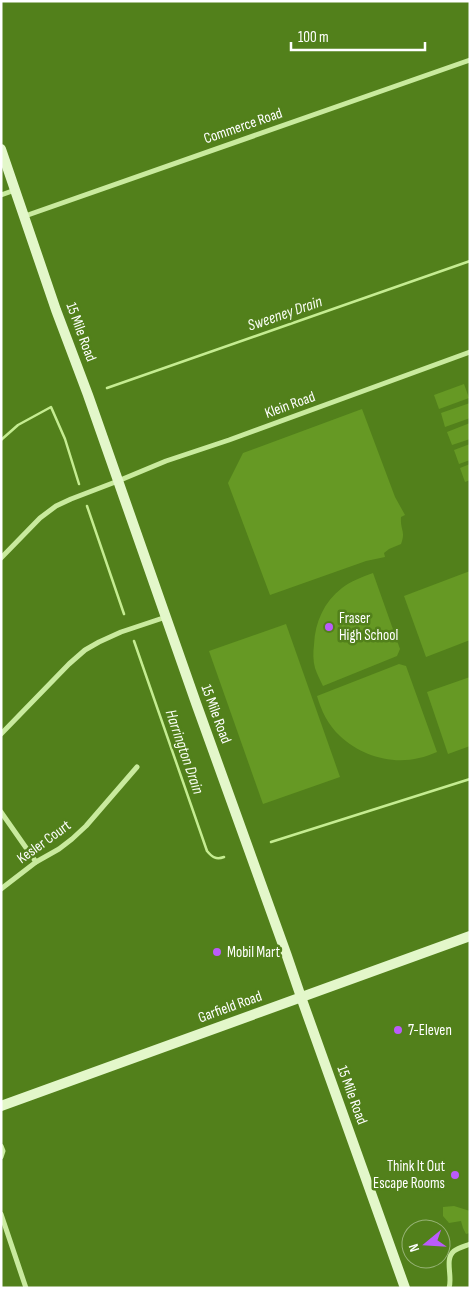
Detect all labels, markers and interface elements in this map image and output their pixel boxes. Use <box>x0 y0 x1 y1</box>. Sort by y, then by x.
scale bar <box>291 20 425 52</box>
text: 100 m <box>298 28 329 47</box>
street label: Commerce Road <box>201 104 285 148</box>
water label: Sweeney Drain <box>245 292 325 336</box>
street label: 15 Mile Road <box>62 300 100 364</box>
street label: Klein Road <box>262 387 318 423</box>
place label: Fraser High School <box>339 609 398 645</box>
marker: Fraser High School <box>323 621 335 633</box>
street label: 15 Mile Road <box>197 682 235 746</box>
water label: Harrington Drain <box>161 707 207 797</box>
street label: Kesler Court <box>13 816 75 868</box>
place label: Mobil Mart <box>227 943 280 962</box>
marker: Mobil Mart <box>211 946 223 958</box>
street label: Garfield Road <box>195 987 265 1027</box>
place label: 7-Eleven <box>408 1021 452 1040</box>
marker: 7-Eleven <box>392 1024 404 1036</box>
street label: 15 Mile Road <box>333 1063 371 1127</box>
place label: Think It Out Escape Rooms <box>373 1157 445 1193</box>
marker: Think It Out Escape Rooms <box>449 1169 461 1181</box>
north arrow <box>401 1219 451 1269</box>
text: N <box>405 1242 423 1254</box>

